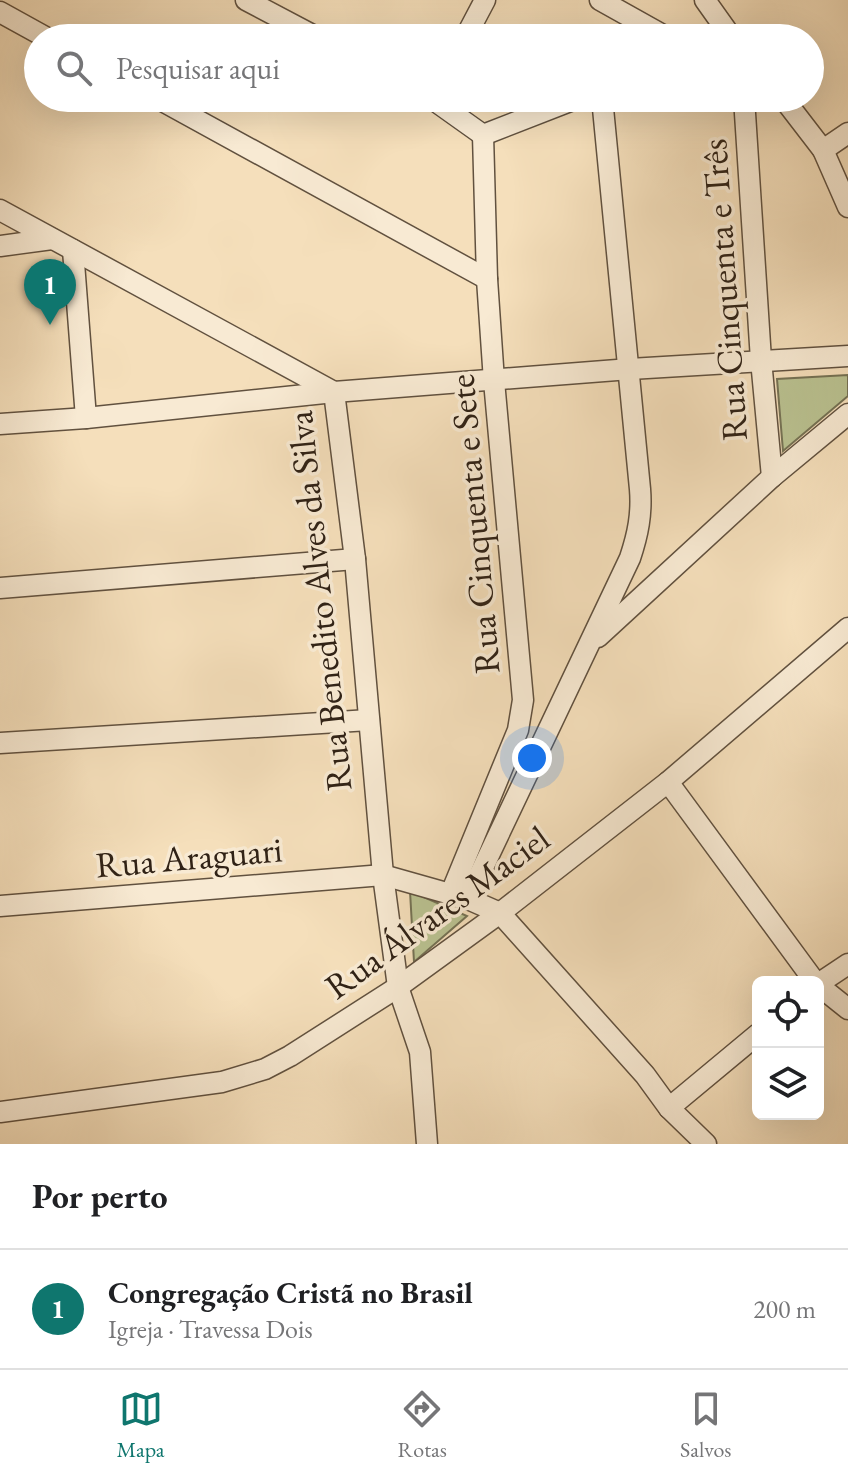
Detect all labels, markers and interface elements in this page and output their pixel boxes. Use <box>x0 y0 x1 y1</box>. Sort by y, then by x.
search box <box>24 24 824 112</box>
icon: search <box>52 46 96 90</box>
text: Pesquisar aqui <box>116 49 280 88</box>
street label: Rua Cinquenta e Três <box>690 137 758 443</box>
pin: 1 <box>24 259 76 325</box>
street label: Rua Cinquenta e Sete <box>437 372 511 676</box>
street label: Rua Benedito Alves da Silva <box>276 408 362 794</box>
your location <box>512 738 552 778</box>
street label: Rua Álvares Maciel <box>315 815 559 1009</box>
street label: Rua Araguari <box>94 825 285 889</box>
map controls <box>752 976 824 1120</box>
button: locate <box>752 976 824 1048</box>
button: layers <box>752 1048 824 1120</box>
text: Por perto <box>32 1174 168 1218</box>
text: Congregação Cristã no Brasil <box>108 1273 473 1312</box>
text: 1 <box>51 1292 65 1326</box>
text: 200 m <box>753 1292 816 1326</box>
text: Igreja · Travessa Dois <box>108 1312 313 1346</box>
tab: Mapa <box>117 1387 164 1464</box>
tab: Rotas <box>398 1387 447 1464</box>
tab: Salvos <box>680 1387 731 1464</box>

